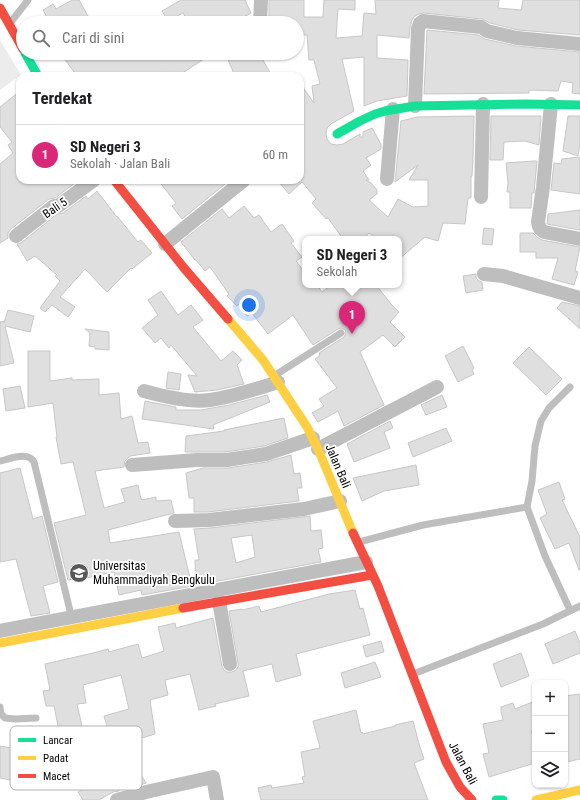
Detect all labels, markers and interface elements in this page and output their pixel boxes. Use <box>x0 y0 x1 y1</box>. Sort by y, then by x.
search box <box>16 16 304 60</box>
icon: search <box>30 27 52 49</box>
text: Cari di sini <box>62 29 124 47</box>
text: Terdekat <box>32 88 92 108</box>
text: SD Negeri 3 <box>70 138 141 156</box>
text: 1 <box>42 147 48 162</box>
text: 60 m <box>262 147 288 162</box>
text: Sekolah · Jalan Bali <box>70 156 170 171</box>
street label: Bali 5 <box>40 195 70 221</box>
popup <box>302 236 402 288</box>
text: SD Negeri 3 <box>317 246 387 264</box>
text: Sekolah <box>317 264 357 279</box>
your location <box>239 295 259 315</box>
pin: 1 <box>339 301 365 334</box>
street label: Jalan Bali <box>322 442 354 490</box>
place label: Universitas Muhammadiyah Bengkulu <box>93 559 215 587</box>
school or university icon: Universitas Muhammadiyah Bengkulu <box>68 562 90 584</box>
map controls <box>532 680 568 788</box>
button: + <box>532 680 568 716</box>
button: − <box>532 716 568 752</box>
legend <box>10 726 142 790</box>
text: Lancar <box>43 734 73 747</box>
street label: Jalan Bali <box>446 739 480 787</box>
text: Padat <box>43 752 68 765</box>
button: layers <box>532 752 568 788</box>
text: Macet <box>43 770 70 783</box>

